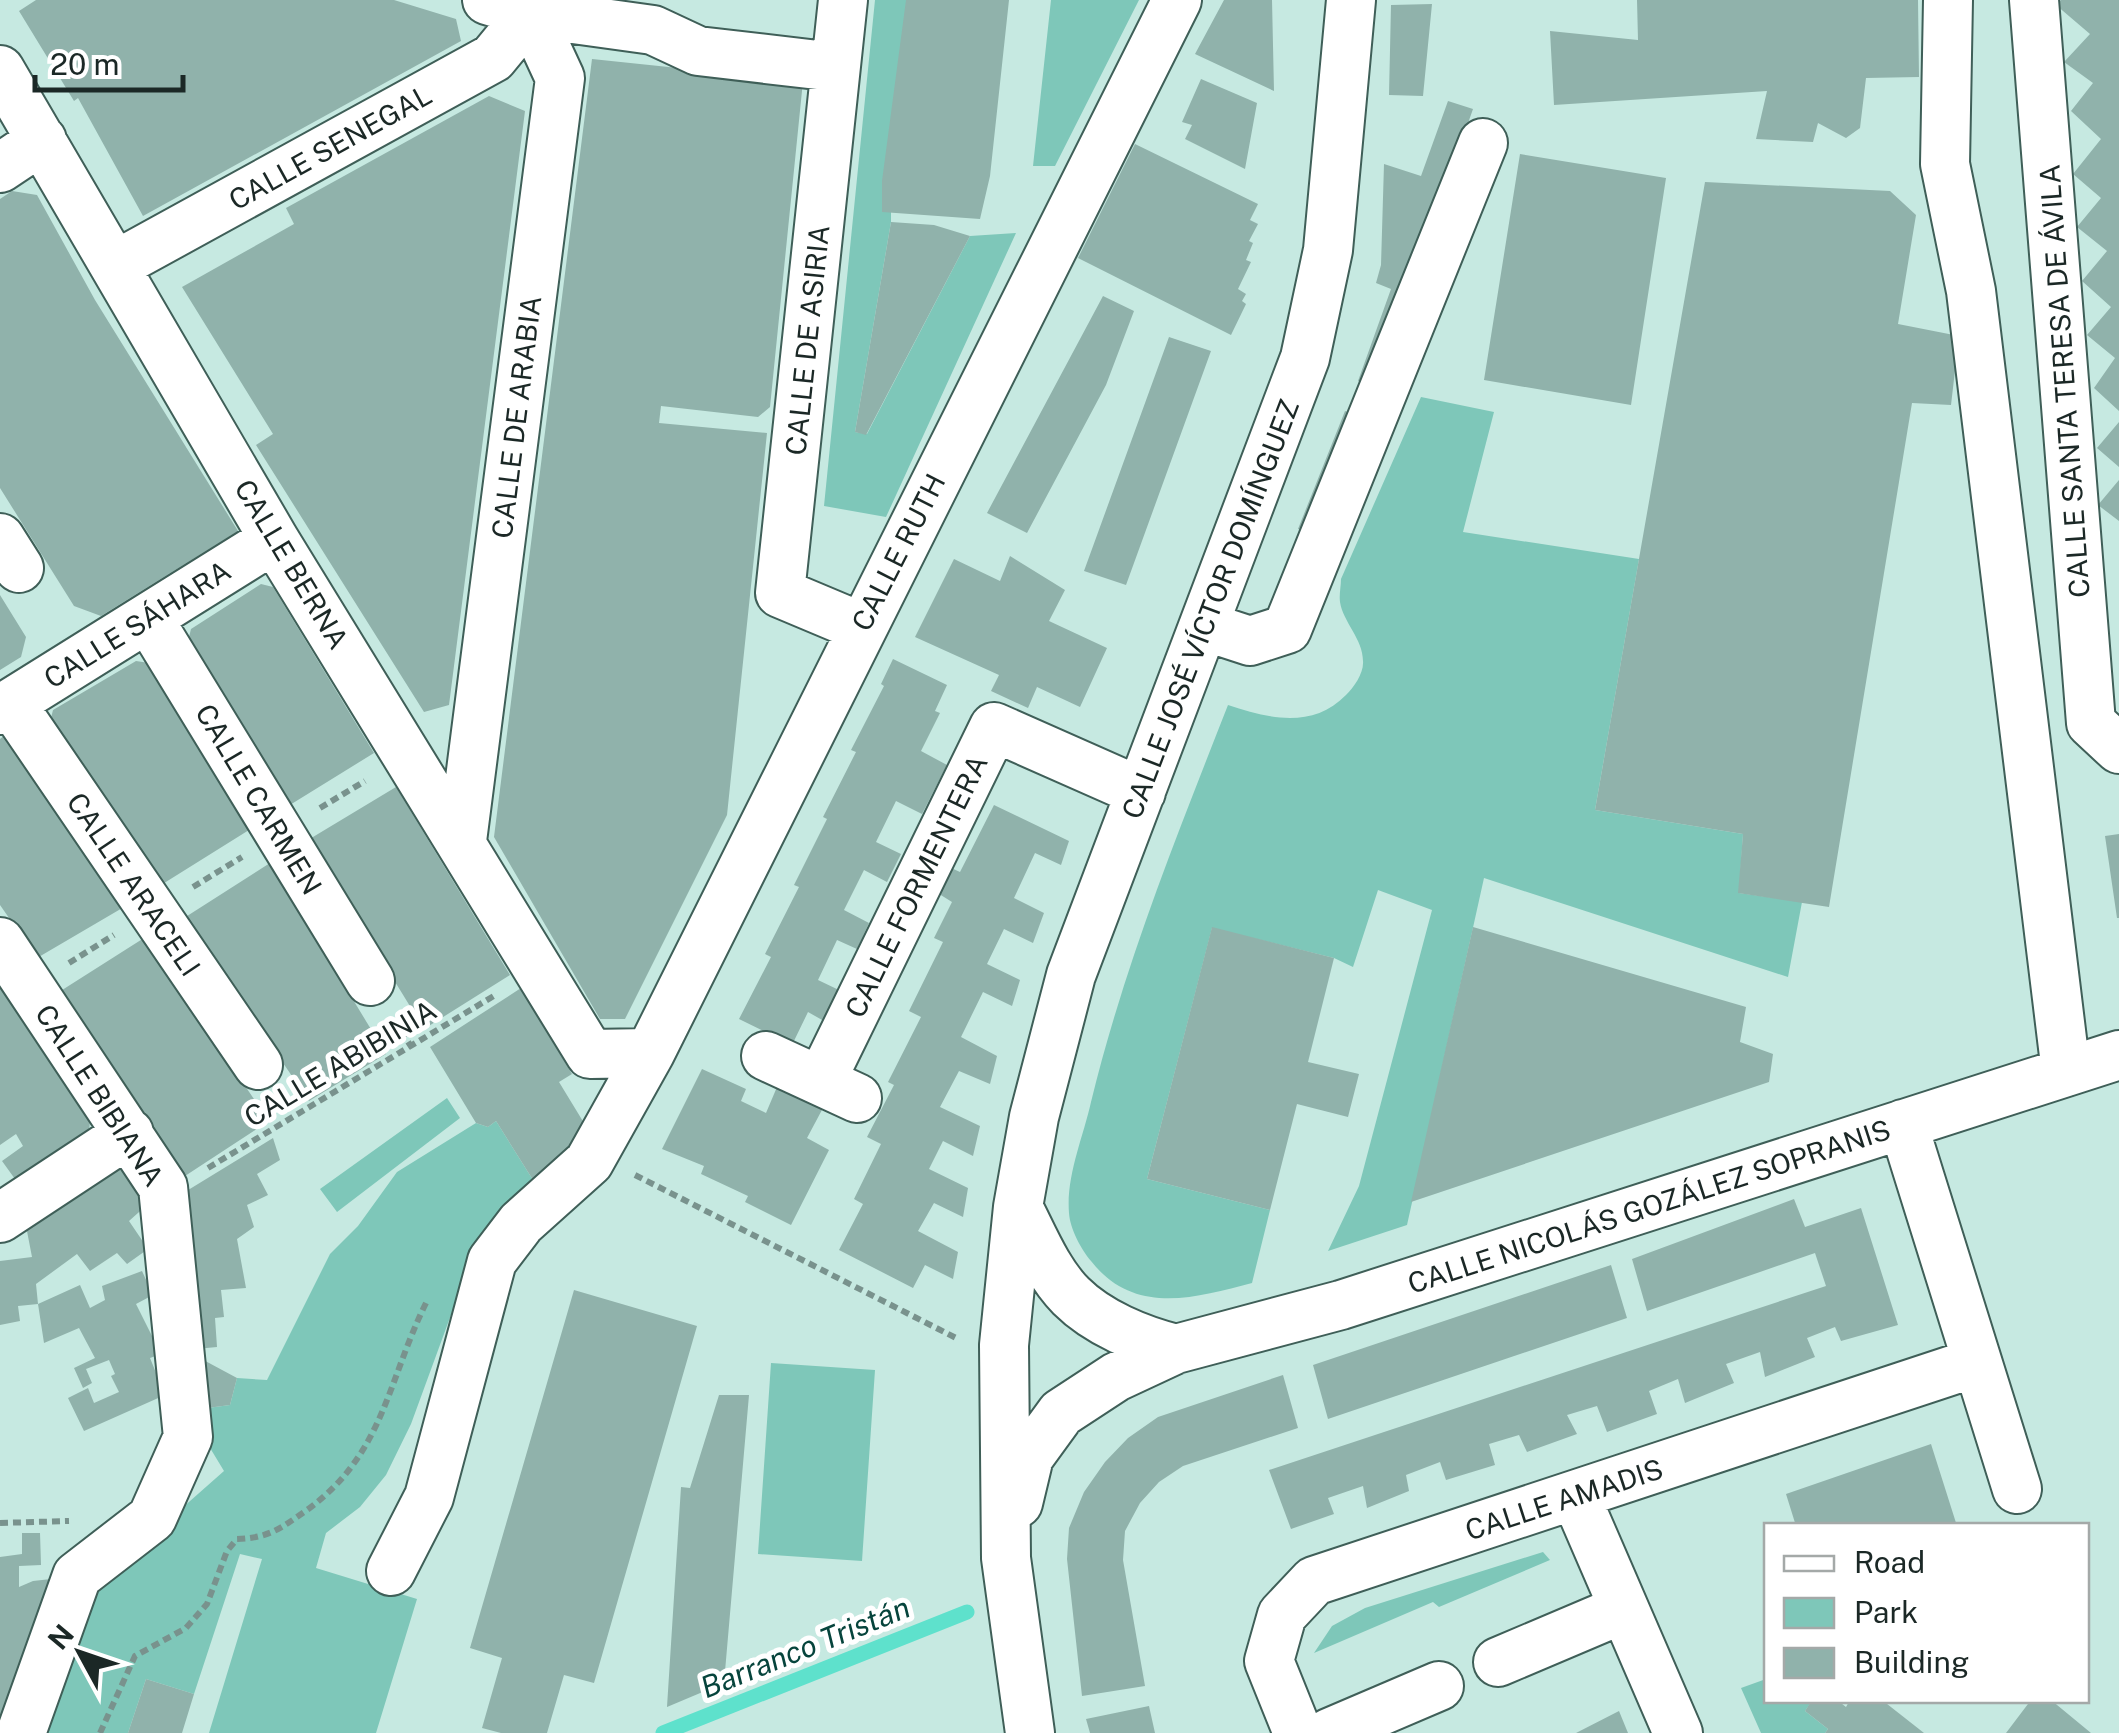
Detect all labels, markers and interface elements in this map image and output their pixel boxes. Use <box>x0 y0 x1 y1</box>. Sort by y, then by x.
scale bar <box>35 30 182 92</box>
text: 20 m <box>50 46 119 82</box>
street label: CALLE SENEGAL <box>223 78 437 216</box>
street label: CALLE SANTA TERESA DE ÁVILA <box>2032 163 2096 599</box>
street label: CALLE DE ASIRIA <box>778 223 836 457</box>
street label: CALLE DE ARABIA <box>485 294 547 540</box>
street label: CALLE JOSÉ VÍCTOR DOMÍNGUEZ <box>1115 395 1305 823</box>
street label: CALLE RUTH <box>844 468 952 636</box>
street label: CALLE BERNA <box>228 473 356 655</box>
street label: CALLE SÁHARA <box>38 553 236 695</box>
street label: CALLE CARMEN <box>189 698 329 900</box>
street label: CALLE FORMENTERA <box>838 749 994 1023</box>
street label: CALLE ARACELI <box>60 786 208 982</box>
street label: CALLE ABIBINIA <box>238 993 442 1133</box>
street label: CALLE BIBIANA <box>29 998 171 1192</box>
street label: CALLE NICOLÁS GOZÁLEZ SOPRANIS <box>1403 1112 1895 1300</box>
street label: CALLE AMADIS <box>1461 1451 1667 1547</box>
legend <box>1764 1523 2089 1703</box>
text: Road <box>1854 1544 1925 1580</box>
water label: Barranco Tristán <box>695 1589 915 1705</box>
text: Park <box>1854 1594 1918 1630</box>
north arrow <box>30 1603 130 1703</box>
text: N <box>41 1618 80 1656</box>
text: Building <box>1854 1644 1969 1680</box>

